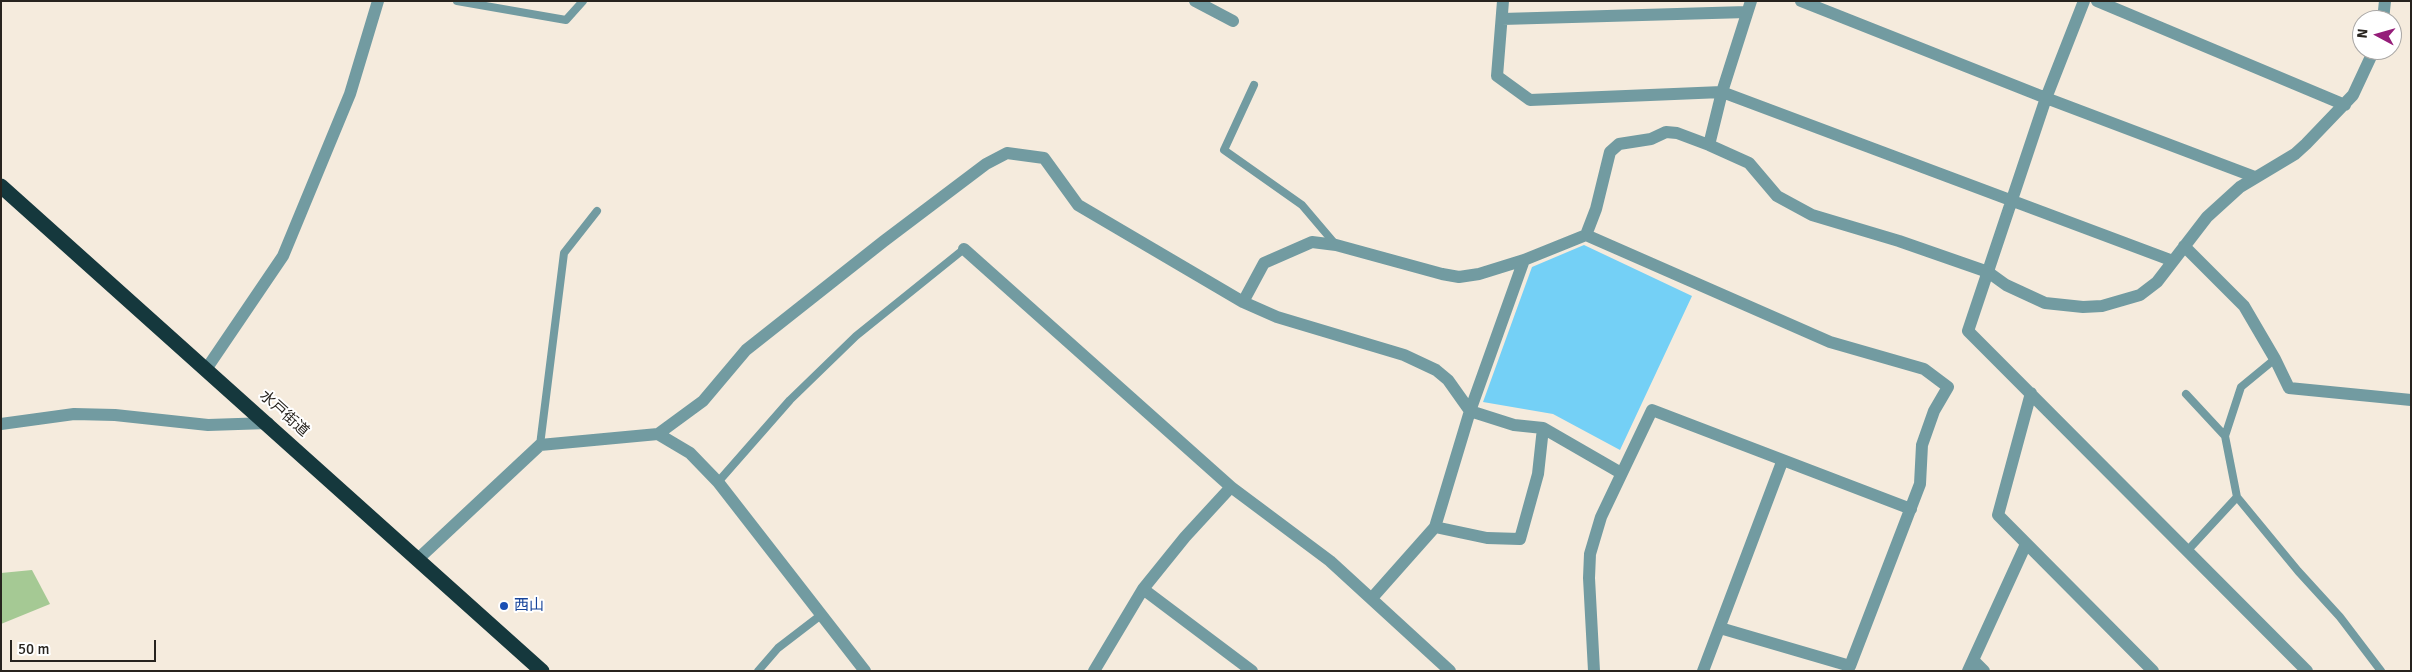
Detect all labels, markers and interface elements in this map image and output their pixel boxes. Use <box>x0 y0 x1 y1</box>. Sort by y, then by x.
north arrow <box>2352 10 2402 60</box>
text: N <box>2354 28 2372 39</box>
street label: 水戸街道 <box>256 387 312 441</box>
place label: 西山 <box>514 597 544 615</box>
marker: 西山 <box>498 600 510 612</box>
scale bar <box>12 630 159 662</box>
text: 50 m <box>18 640 49 658</box>

